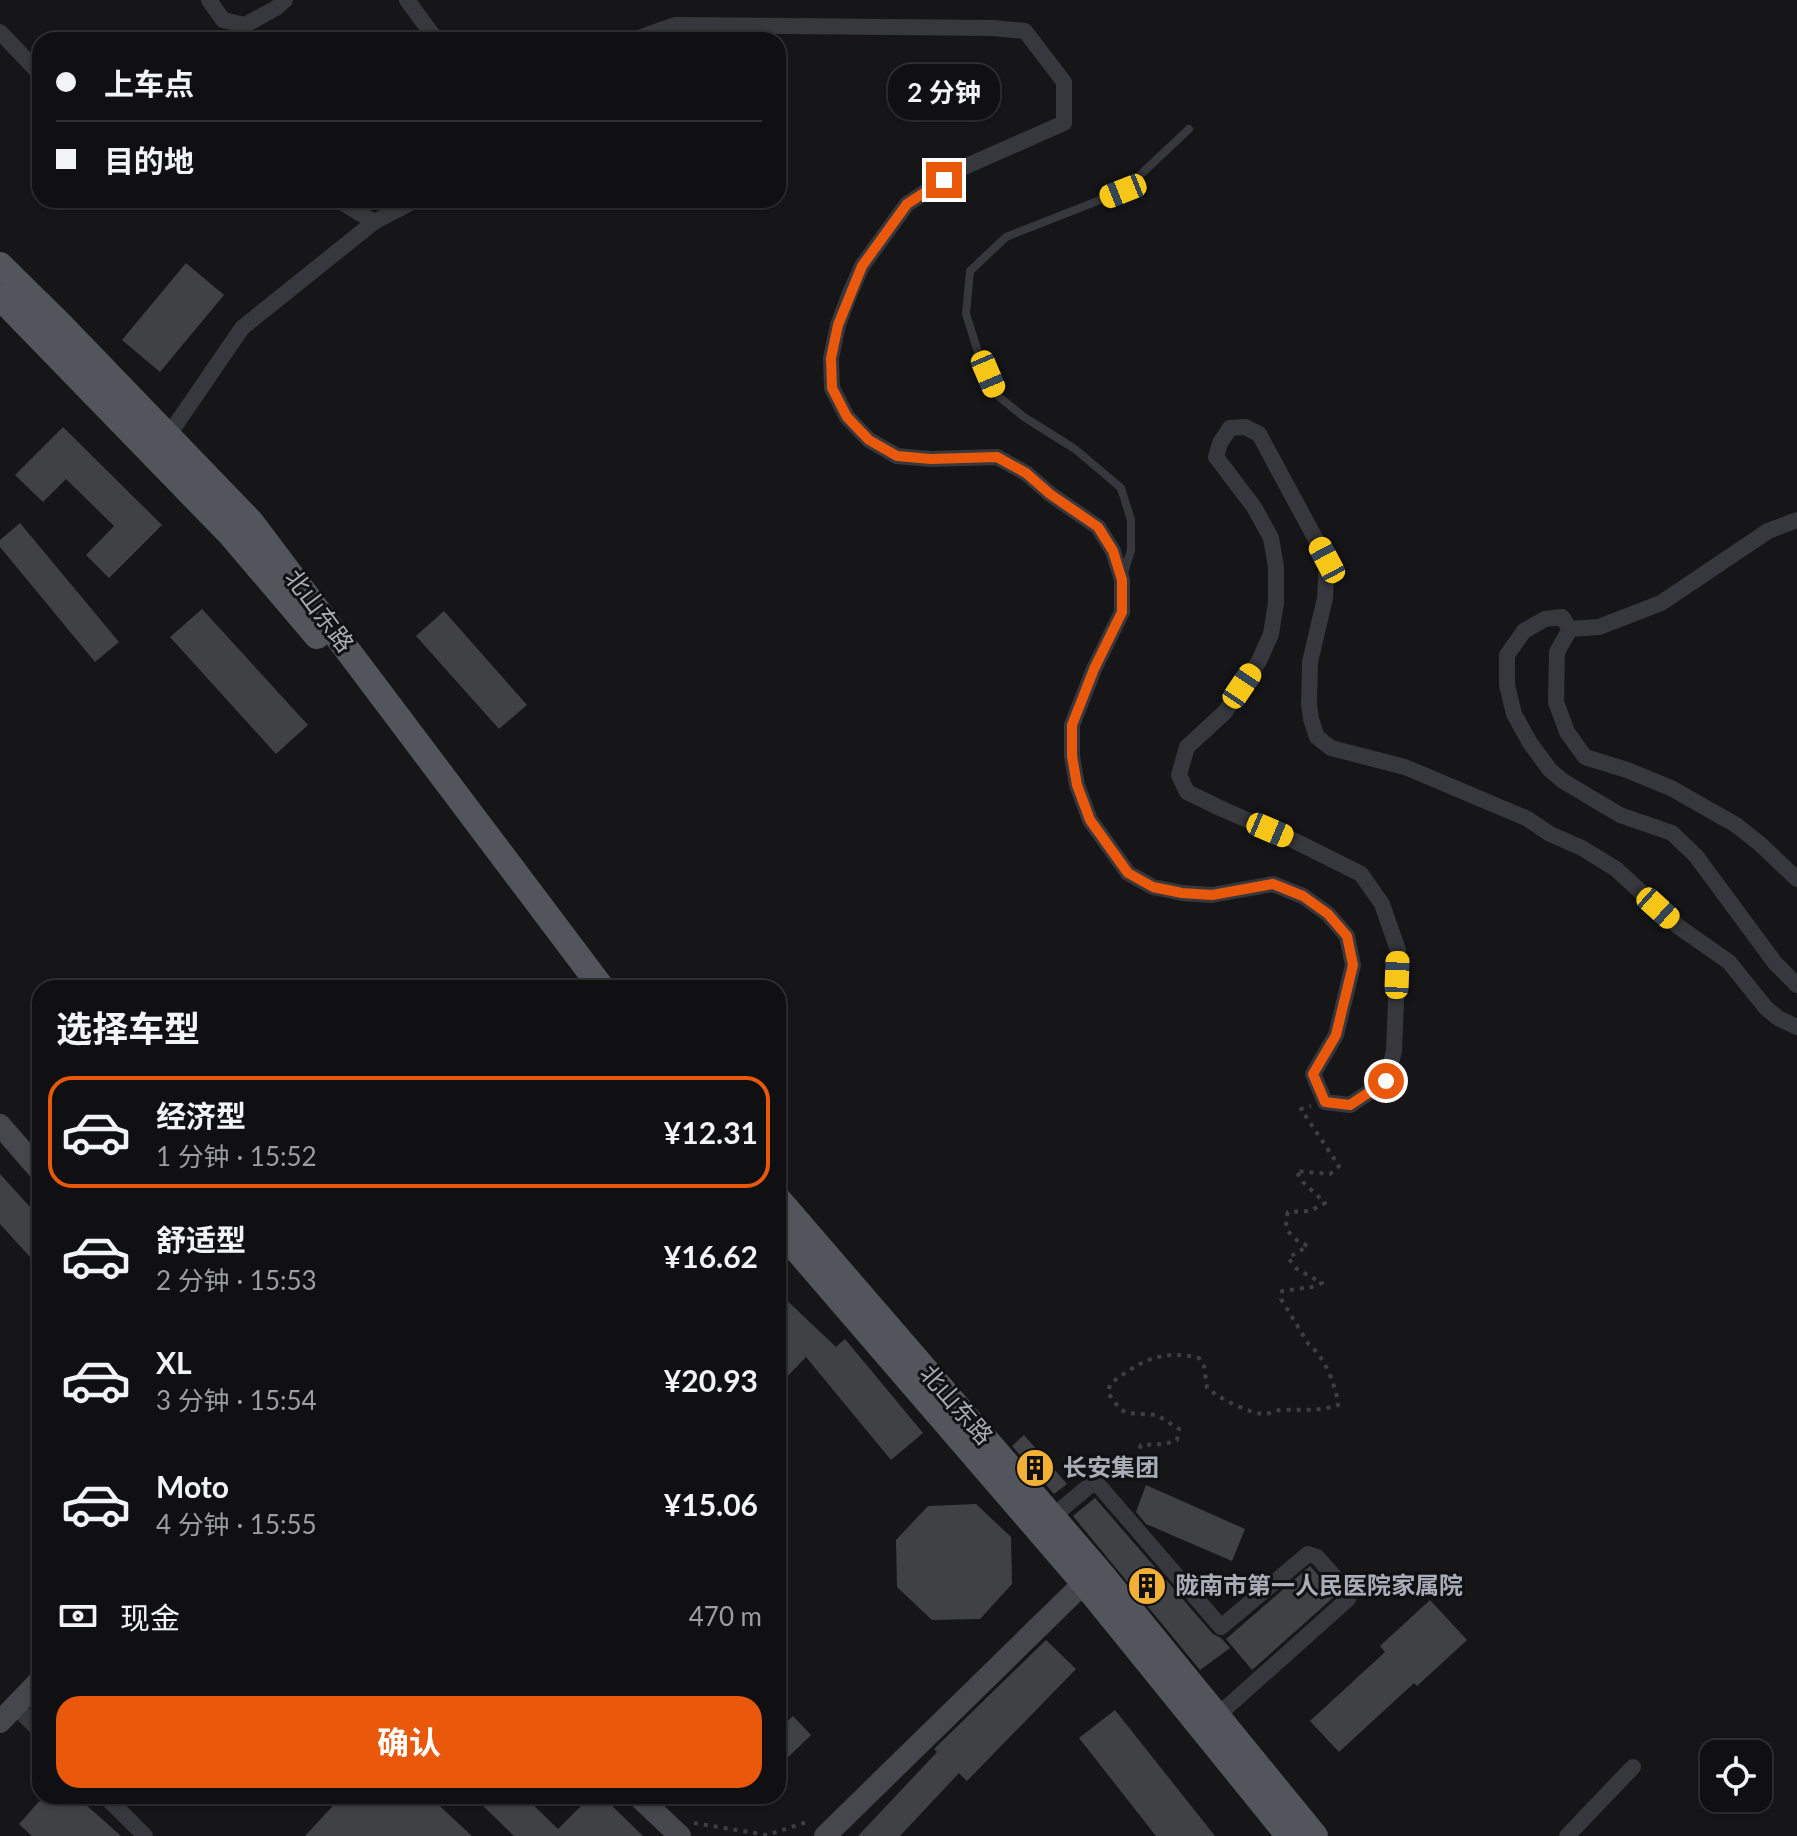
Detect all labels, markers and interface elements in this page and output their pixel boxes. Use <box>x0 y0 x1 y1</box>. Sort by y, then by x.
callout: 2 分钟 <box>888 64 1000 120</box>
text: 上车点 <box>104 65 194 101</box>
text: 2 分钟 <box>907 76 981 108</box>
text: 目的地 <box>104 142 194 178</box>
route end <box>926 162 962 198</box>
car <box>1096 171 1150 211</box>
car <box>968 347 1008 401</box>
car <box>1305 533 1349 587</box>
street label: 北山东路 <box>280 563 361 657</box>
car <box>1219 659 1265 713</box>
car <box>1243 810 1297 850</box>
car <box>1632 883 1684 933</box>
car <box>1384 951 1410 999</box>
text: 选择车型 <box>56 1006 200 1050</box>
route start <box>1368 1063 1404 1099</box>
icon: car <box>60 1096 132 1168</box>
text: 经济型 <box>156 1097 246 1133</box>
text: ¥12.31 <box>664 1114 758 1150</box>
text: 1 分钟 · 15:52 <box>156 1140 317 1172</box>
icon: car <box>60 1220 132 1292</box>
text: 舒适型 <box>156 1221 246 1257</box>
text: ¥16.62 <box>664 1238 758 1274</box>
text: 2 分钟 · 15:53 <box>156 1264 317 1296</box>
icon: car <box>60 1344 132 1416</box>
text: XL <box>156 1344 192 1380</box>
street label: 北山东路 <box>915 1358 1000 1450</box>
text: ¥20.93 <box>664 1362 758 1398</box>
text: 3 分钟 · 15:54 <box>156 1384 317 1416</box>
building icon: 长安集团 <box>1014 1447 1056 1489</box>
place label: 长安集团 <box>1063 1452 1159 1481</box>
icon: car <box>60 1468 132 1540</box>
text: Moto <box>156 1468 229 1504</box>
text: ¥15.06 <box>664 1486 758 1522</box>
text: 4 分钟 · 15:55 <box>156 1508 317 1540</box>
building icon: 陇南市第一人民医院家属院 <box>1126 1565 1168 1607</box>
place label: 陇南市第一人民医院家属院 <box>1175 1570 1463 1599</box>
icon: cash <box>56 1594 100 1638</box>
text: 现金 <box>120 1599 180 1635</box>
text: 470 m <box>689 1600 762 1632</box>
button: 确认 <box>56 1696 762 1788</box>
map controls <box>1700 1740 1772 1812</box>
button: locate <box>1700 1740 1772 1812</box>

